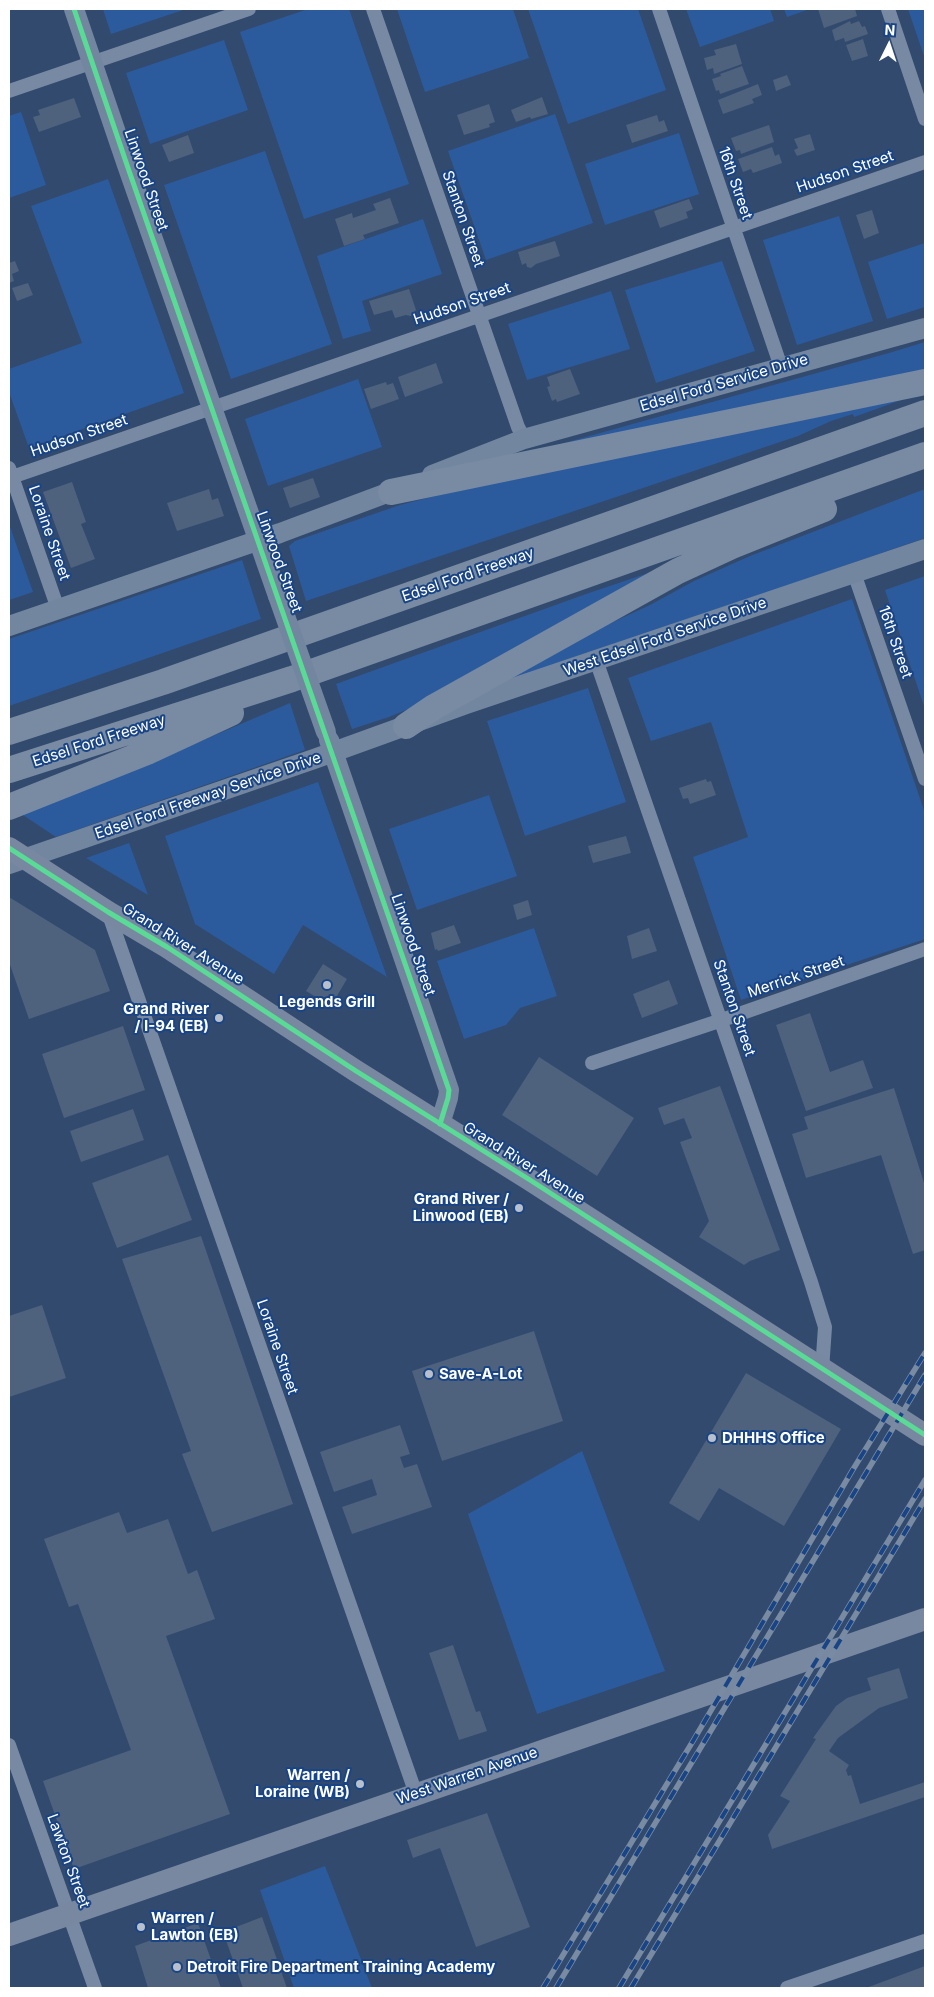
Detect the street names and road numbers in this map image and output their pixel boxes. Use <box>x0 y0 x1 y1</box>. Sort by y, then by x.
street label: Linwood Street <box>120 127 172 233</box>
street label: 16th Street <box>714 144 756 222</box>
street label: Hudson Street <box>794 147 896 197</box>
street label: Stanton Street <box>438 168 488 270</box>
street label: Hudson Street <box>411 279 513 329</box>
street label: Edsel Ford Service Drive <box>638 350 810 416</box>
street label: Hudson Street <box>28 411 130 461</box>
street label: Loraine Street <box>24 483 74 583</box>
street label: Linwood Street <box>252 509 306 615</box>
street label: Edsel Ford Freeway <box>399 544 537 606</box>
street label: West Edsel Ford Service Drive <box>561 594 769 680</box>
street label: 16th Street <box>874 603 916 681</box>
street label: Edsel Ford Freeway <box>30 711 168 771</box>
street label: Edsel Ford Freeway Service Drive <box>93 749 323 843</box>
street label: Linwood Street <box>387 892 439 998</box>
street label: Grand River Avenue <box>119 899 247 989</box>
street label: Merrick Street <box>745 952 847 1002</box>
street label: Stanton Street <box>709 957 759 1059</box>
street label: Grand River Avenue <box>460 1118 588 1208</box>
street label: Loraine Street <box>252 1297 302 1397</box>
street label: West Warren Avenue <box>394 1743 540 1809</box>
street label: Lawton Street <box>43 1812 93 1910</box>

